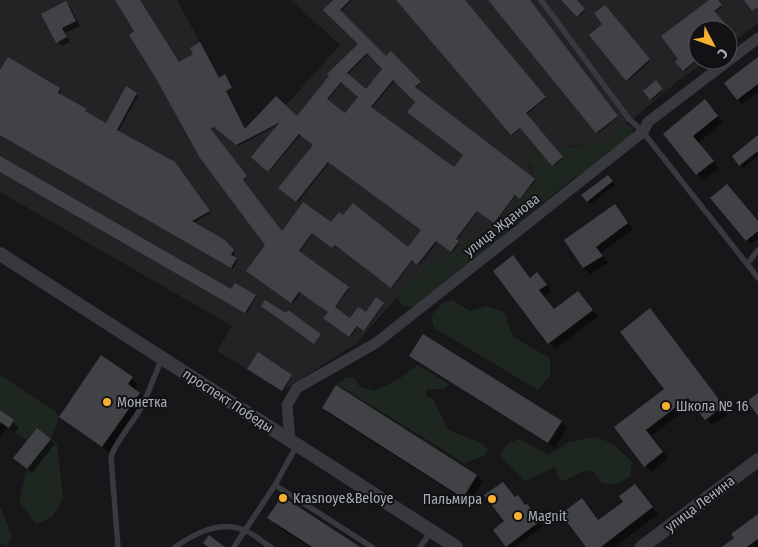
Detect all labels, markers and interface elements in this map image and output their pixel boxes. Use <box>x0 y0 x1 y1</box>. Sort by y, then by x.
north arrow <box>688 20 738 70</box>
text: С <box>713 45 731 62</box>
street label: улица Жданова <box>461 190 543 260</box>
street label: проспект Победы <box>180 365 276 437</box>
place label: Монетка <box>117 394 167 411</box>
marker: Монетка <box>101 396 113 408</box>
place label: Школа № 16 <box>676 398 748 415</box>
marker: Школа № 16 <box>660 400 672 412</box>
street label: улица Ленина <box>662 472 738 536</box>
place label: Krasnoye&Beloye <box>293 490 393 507</box>
place label: Пальмира <box>423 491 482 508</box>
marker: Krasnoye&Beloye <box>277 492 289 504</box>
marker: Пальмира <box>486 493 498 505</box>
place label: Magnit <box>528 508 567 525</box>
marker: Magnit <box>512 510 524 522</box>

